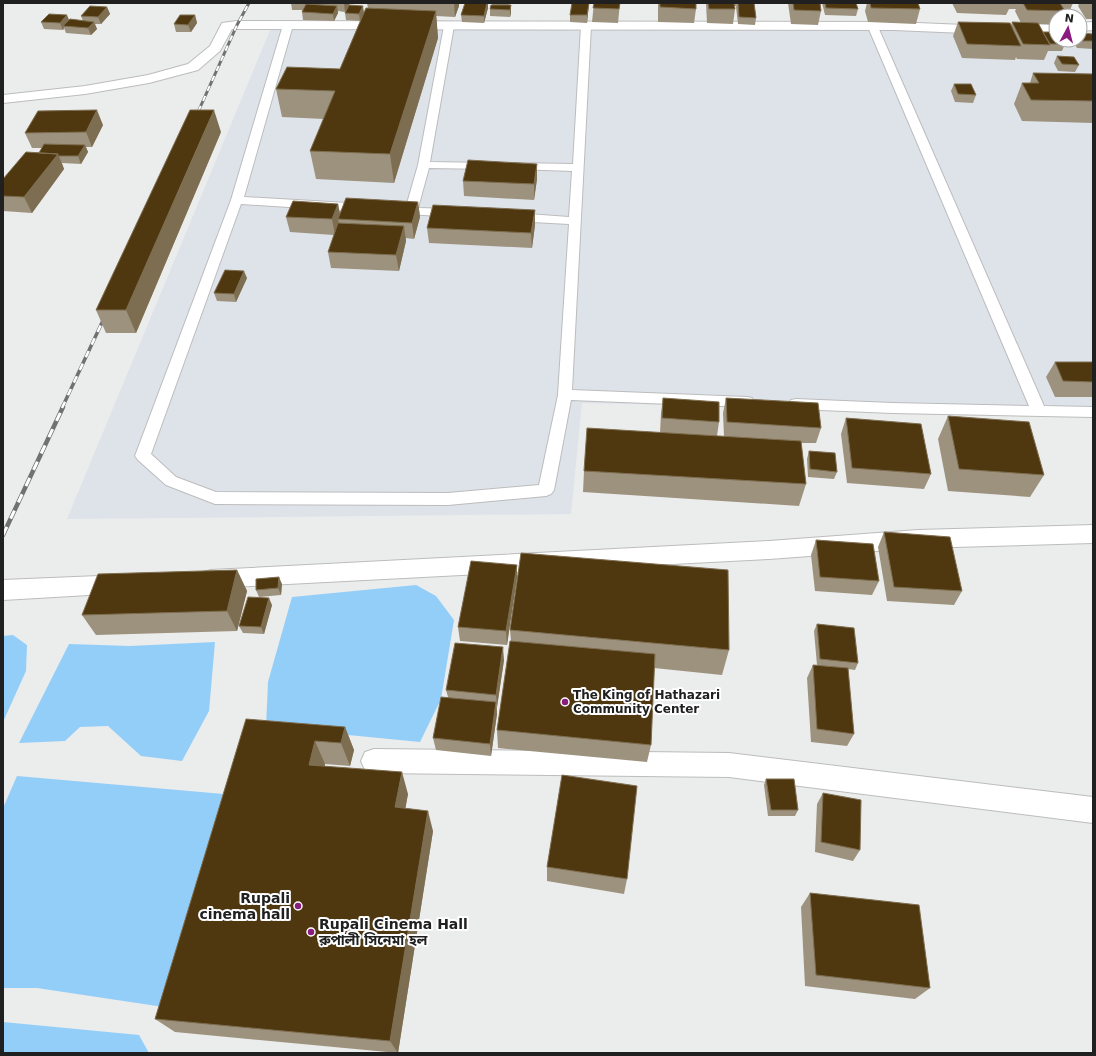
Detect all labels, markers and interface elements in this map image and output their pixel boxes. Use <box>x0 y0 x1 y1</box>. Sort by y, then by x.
north arrow <box>1048 8 1088 48</box>
text: N <box>1064 12 1075 26</box>
place label: The King of Hathazari Community Center <box>573 688 720 716</box>
marker: The King of Hathazari Community Center <box>560 697 570 707</box>
place label: Rupali cinema hall <box>200 890 290 922</box>
marker: Rupali cinema hall <box>293 901 303 911</box>
place label: Rupali Cinema Hall রুপালী সিনেমা হল <box>318 916 468 948</box>
marker: Rupali Cinema Hall রুপালী সিনেমা হল <box>306 927 316 937</box>

